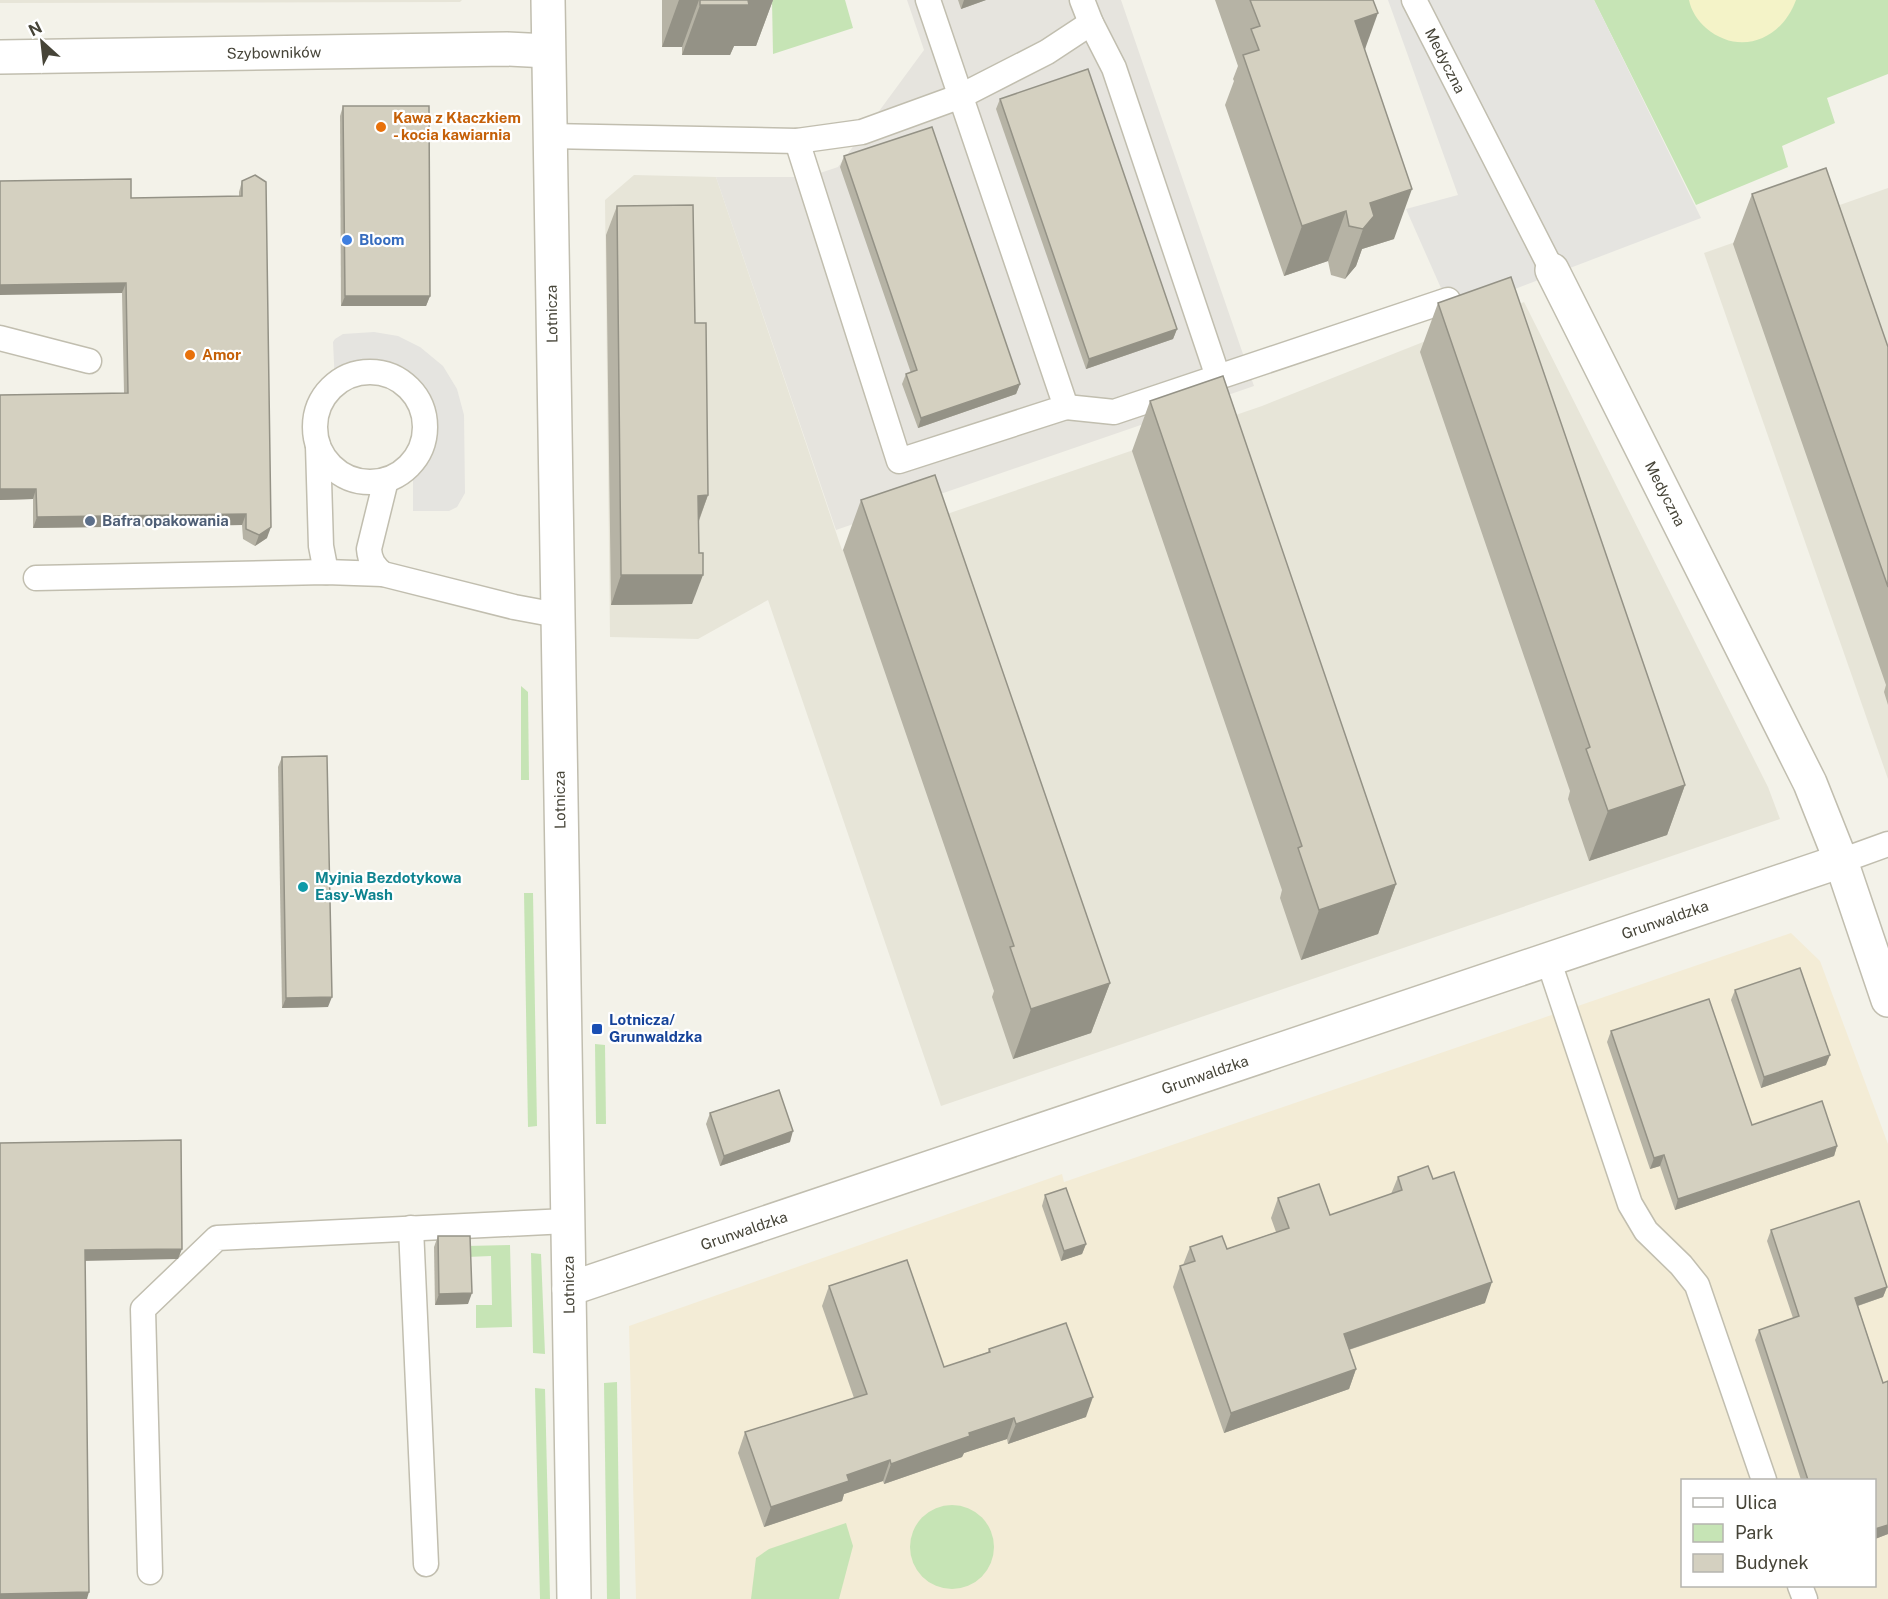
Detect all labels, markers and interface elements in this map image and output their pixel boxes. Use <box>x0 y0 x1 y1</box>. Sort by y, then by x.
north arrow <box>12 12 72 72</box>
text: N <box>26 18 45 40</box>
street label: Medyczna <box>1422 25 1469 96</box>
street label: Szybowników <box>227 43 322 62</box>
place label: Kawa z Kłaczkiem - kocia kawiarnia <box>393 109 521 143</box>
marker: Kawa z Kłaczkiem - kocia kawiarnia <box>374 120 388 134</box>
place label: Bloom <box>359 231 404 248</box>
marker: Bloom <box>340 233 354 247</box>
street label: Lotnicza <box>542 285 561 343</box>
place label: Amor <box>202 346 241 363</box>
marker: Amor <box>183 348 197 362</box>
street label: Medyczna <box>1642 458 1689 529</box>
place label: Bafra opakowania <box>102 512 229 529</box>
marker: Bafra opakowania <box>83 514 97 528</box>
street label: Lotnicza <box>550 771 569 829</box>
place label: Myjnia Bezdotykowa Easy-Wash <box>315 869 462 903</box>
marker: Myjnia Bezdotykowa Easy-Wash <box>296 880 310 894</box>
street label: Grunwaldzka <box>1619 897 1711 942</box>
place label: Lotnicza/ Grunwaldzka <box>609 1011 702 1045</box>
marker: Lotnicza/ Grunwaldzka <box>590 1022 604 1036</box>
street label: Grunwaldzka <box>1159 1052 1251 1097</box>
street label: Grunwaldzka <box>698 1208 790 1253</box>
street label: Lotnicza <box>559 1256 578 1314</box>
legend <box>1681 1479 1876 1587</box>
text: Ulica <box>1735 1492 1777 1513</box>
text: Park <box>1735 1522 1773 1543</box>
text: Budynek <box>1735 1552 1809 1573</box>

